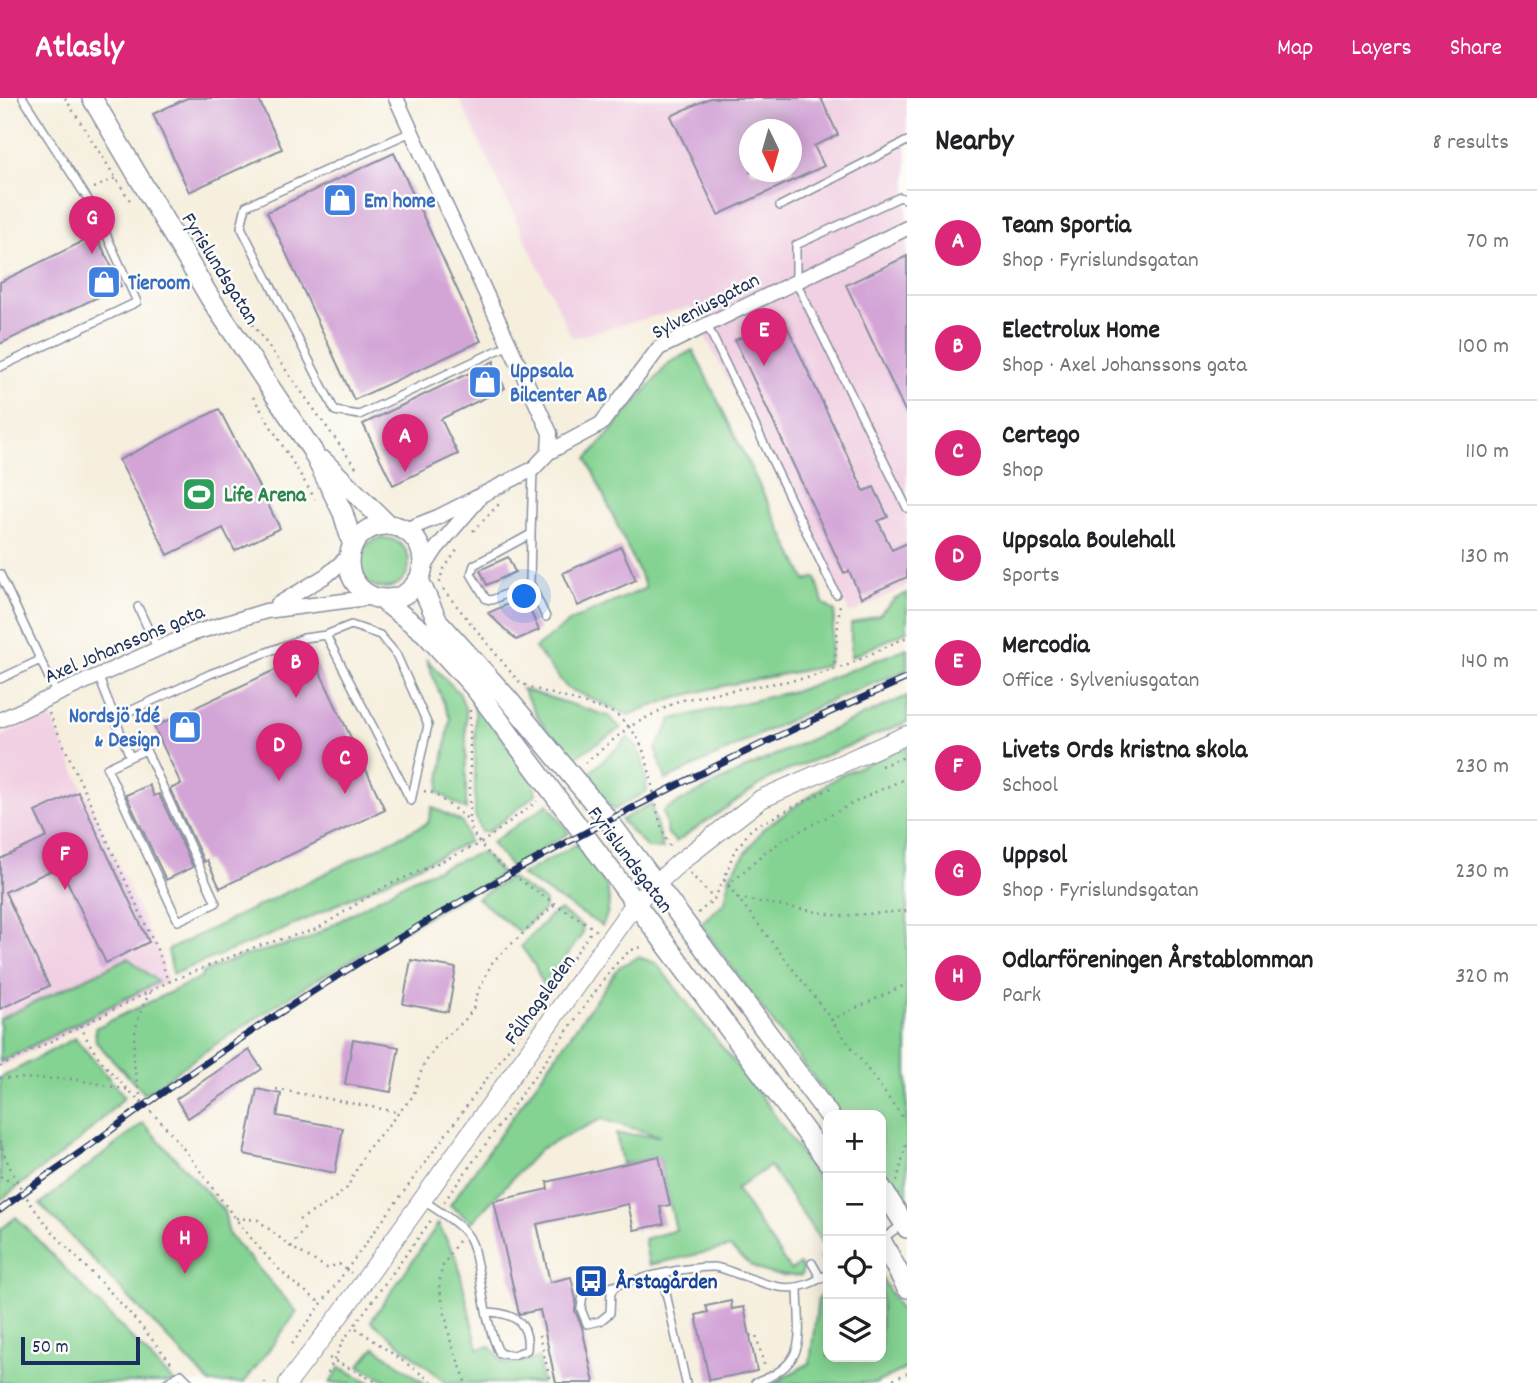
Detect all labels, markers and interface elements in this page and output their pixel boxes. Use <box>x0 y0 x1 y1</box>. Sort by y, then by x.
text: Atlasly <box>35 26 124 73</box>
text: Map <box>1277 32 1313 66</box>
text: Layers <box>1351 32 1412 66</box>
text: Share <box>1450 32 1502 66</box>
north arrow <box>739 119 802 182</box>
text: Nearby <box>935 122 1013 165</box>
text: 8 results <box>1433 127 1509 160</box>
shop icon: Em home <box>321 181 359 219</box>
place label: Em home <box>364 188 435 218</box>
pin: G <box>69 196 115 254</box>
street label: Fyrislundsgatan <box>172 208 265 331</box>
text: Team Sportia <box>1002 208 1131 245</box>
text: A <box>952 226 964 259</box>
text: 70 m <box>1467 226 1509 259</box>
text: Shop · Fyrislundsgatan <box>1002 245 1199 278</box>
shop icon: Tieroom <box>85 263 123 301</box>
street label: Sylveniusgatan <box>647 267 766 349</box>
place label: Tieroom <box>128 270 190 300</box>
pin: E <box>741 308 787 366</box>
text: Electrolux Home <box>1002 313 1160 350</box>
text: B <box>953 331 963 364</box>
text: 100 m <box>1458 331 1509 364</box>
text: Shop · Axel Johanssons gata <box>1002 350 1247 383</box>
place label: Uppsala Bilcenter AB <box>510 358 607 412</box>
shop icon: Uppsala Bilcenter AB <box>466 363 504 401</box>
pin: A <box>382 414 428 472</box>
text: Certego <box>1002 418 1080 455</box>
text: C <box>952 436 964 469</box>
text: 110 m <box>1465 436 1509 469</box>
text: Shop <box>1002 455 1044 488</box>
sports icon: Life Arena <box>180 475 218 513</box>
place label: Life Arena <box>224 482 307 512</box>
text: Uppsala Boulehall <box>1002 523 1175 560</box>
text: D <box>952 541 964 574</box>
text: 130 m <box>1460 541 1509 574</box>
text: Sports <box>1002 560 1060 593</box>
your location <box>507 579 541 613</box>
street label: Axel Johanssons gata <box>40 598 211 693</box>
text: Mercodia <box>1002 628 1090 665</box>
pin: B <box>273 640 319 698</box>
text: E <box>953 646 963 679</box>
text: 140 m <box>1461 646 1509 679</box>
text: Office · Sylveniusgatan <box>1002 665 1199 698</box>
place label: Nordsjö Idé & Design <box>69 703 160 757</box>
shop icon: Nordsjö Idé & Design <box>166 708 204 746</box>
pin: D <box>256 723 302 781</box>
text: Livets Ords kristna skola <box>1002 733 1247 770</box>
pin: C <box>322 736 368 794</box>
text: F <box>953 751 963 784</box>
text: 230 m <box>1455 751 1509 784</box>
text: School <box>1002 770 1058 803</box>
street label: Fyrislundsgatan <box>578 801 679 921</box>
pin: F <box>42 832 88 890</box>
text: Uppsol <box>1002 838 1067 875</box>
text: G <box>952 856 964 889</box>
text: 230 m <box>1455 856 1509 889</box>
text: Shop · Fyrislundsgatan <box>1002 875 1199 908</box>
text: Odlarföreningen Årstablomman <box>1002 943 1313 980</box>
street label: Fålhagsleden <box>498 949 585 1052</box>
text: H <box>952 961 964 994</box>
text: 320 m <box>1455 961 1509 994</box>
text: Park <box>1002 980 1041 1013</box>
map controls <box>823 1110 886 1362</box>
button: + <box>823 1110 886 1173</box>
button: − <box>823 1173 886 1236</box>
pin: H <box>162 1216 208 1274</box>
button: locate <box>823 1236 886 1299</box>
bus stop icon: Årstagården <box>572 1262 610 1300</box>
place label: Årstagården <box>616 1268 718 1299</box>
button: layers <box>823 1299 886 1362</box>
scale bar <box>21 1334 140 1366</box>
text: 50 m <box>32 1335 69 1362</box>

